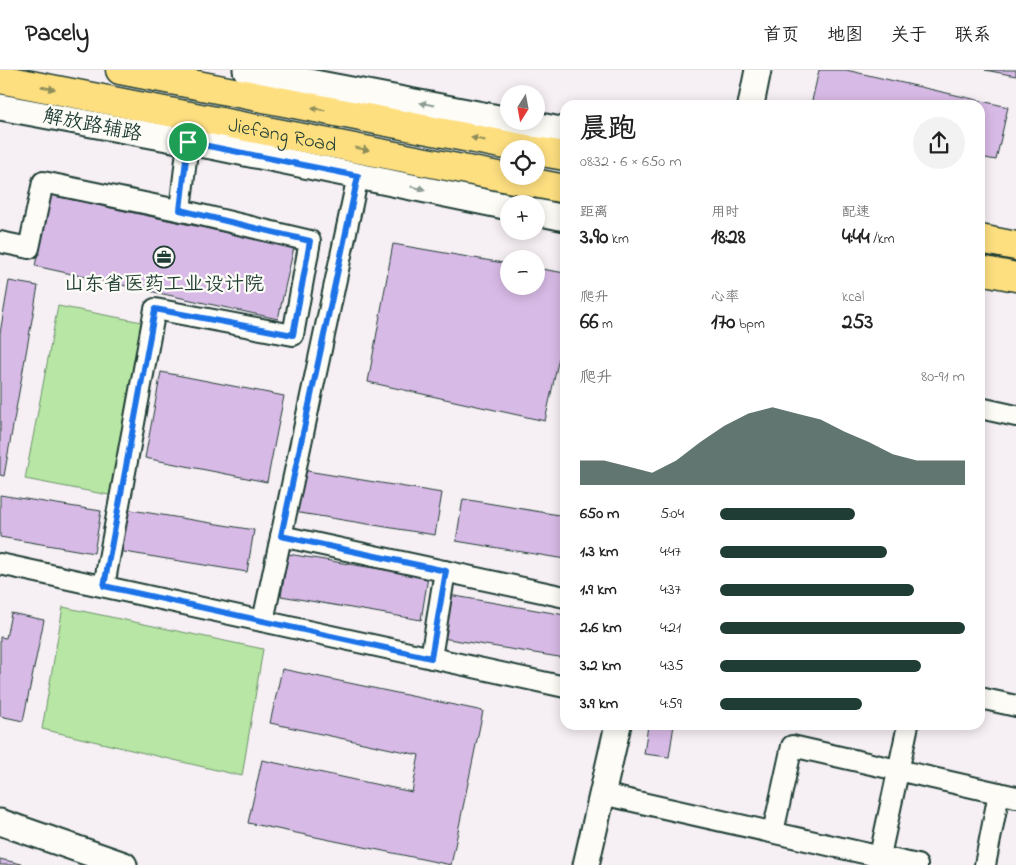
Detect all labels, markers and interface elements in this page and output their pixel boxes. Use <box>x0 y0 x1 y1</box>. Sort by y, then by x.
text: Pacely <box>25 17 89 52</box>
text: 首页 <box>763 23 799 49</box>
text: 地图 <box>827 23 863 49</box>
text: 关于 <box>891 23 927 49</box>
text: 联系 <box>955 23 991 49</box>
one-way arrow <box>40 84 55 92</box>
north arrow <box>500 85 545 130</box>
map controls <box>500 85 545 295</box>
one-way arrow <box>419 100 434 108</box>
street label: 解放路辅路 <box>41 103 145 150</box>
one-way arrow <box>310 104 326 112</box>
text: 晨跑 <box>580 110 636 151</box>
street label: Jiefang Road <box>226 112 339 161</box>
button: share <box>913 117 965 169</box>
pin <box>167 121 209 163</box>
icon: arrive <box>174 128 202 156</box>
one-way arrow <box>469 135 485 143</box>
button: locate <box>500 140 545 185</box>
one-way arrow <box>354 146 370 154</box>
text: 08:32 · 6 × 650 m <box>580 150 682 174</box>
one-way arrow <box>411 185 427 193</box>
button: + <box>500 195 545 240</box>
text: 距离 <box>580 202 608 223</box>
text: 用时 <box>711 202 739 223</box>
text: 配速 <box>842 202 870 223</box>
text: 3.90 <box>580 223 608 253</box>
text: 18:28 <box>711 223 746 253</box>
text: 4:44 <box>842 223 870 253</box>
text: km <box>608 229 629 250</box>
text: /km <box>870 229 895 250</box>
office icon: 山东省医药工业设计院 <box>152 245 176 269</box>
button: − <box>500 250 545 295</box>
place label: 山东省医药工业设计院 <box>64 271 264 300</box>
text: 爬升 <box>580 287 608 308</box>
text: 心率 <box>711 287 739 308</box>
text: kcal <box>842 287 864 308</box>
text: 66 <box>580 308 598 338</box>
text: 170 <box>711 308 735 338</box>
text: 253 <box>842 308 873 338</box>
text: m <box>598 314 613 335</box>
text: bpm <box>735 314 765 335</box>
text: 80–91 m <box>921 365 965 389</box>
text: 爬升 <box>580 366 612 390</box>
text: 650 m <box>580 502 620 526</box>
text: 5:04 <box>660 502 684 526</box>
text: 1.3 km <box>580 540 618 564</box>
text: 4:47 <box>660 540 681 564</box>
text: 1.9 km <box>580 578 617 602</box>
text: 4:37 <box>660 578 681 602</box>
text: 2.6 km <box>580 616 622 640</box>
text: 4:21 <box>660 616 681 640</box>
text: 3.2 km <box>580 654 621 678</box>
text: 4:35 <box>660 654 684 678</box>
text: 3.9 km <box>580 692 618 716</box>
text: 4:59 <box>660 692 682 716</box>

